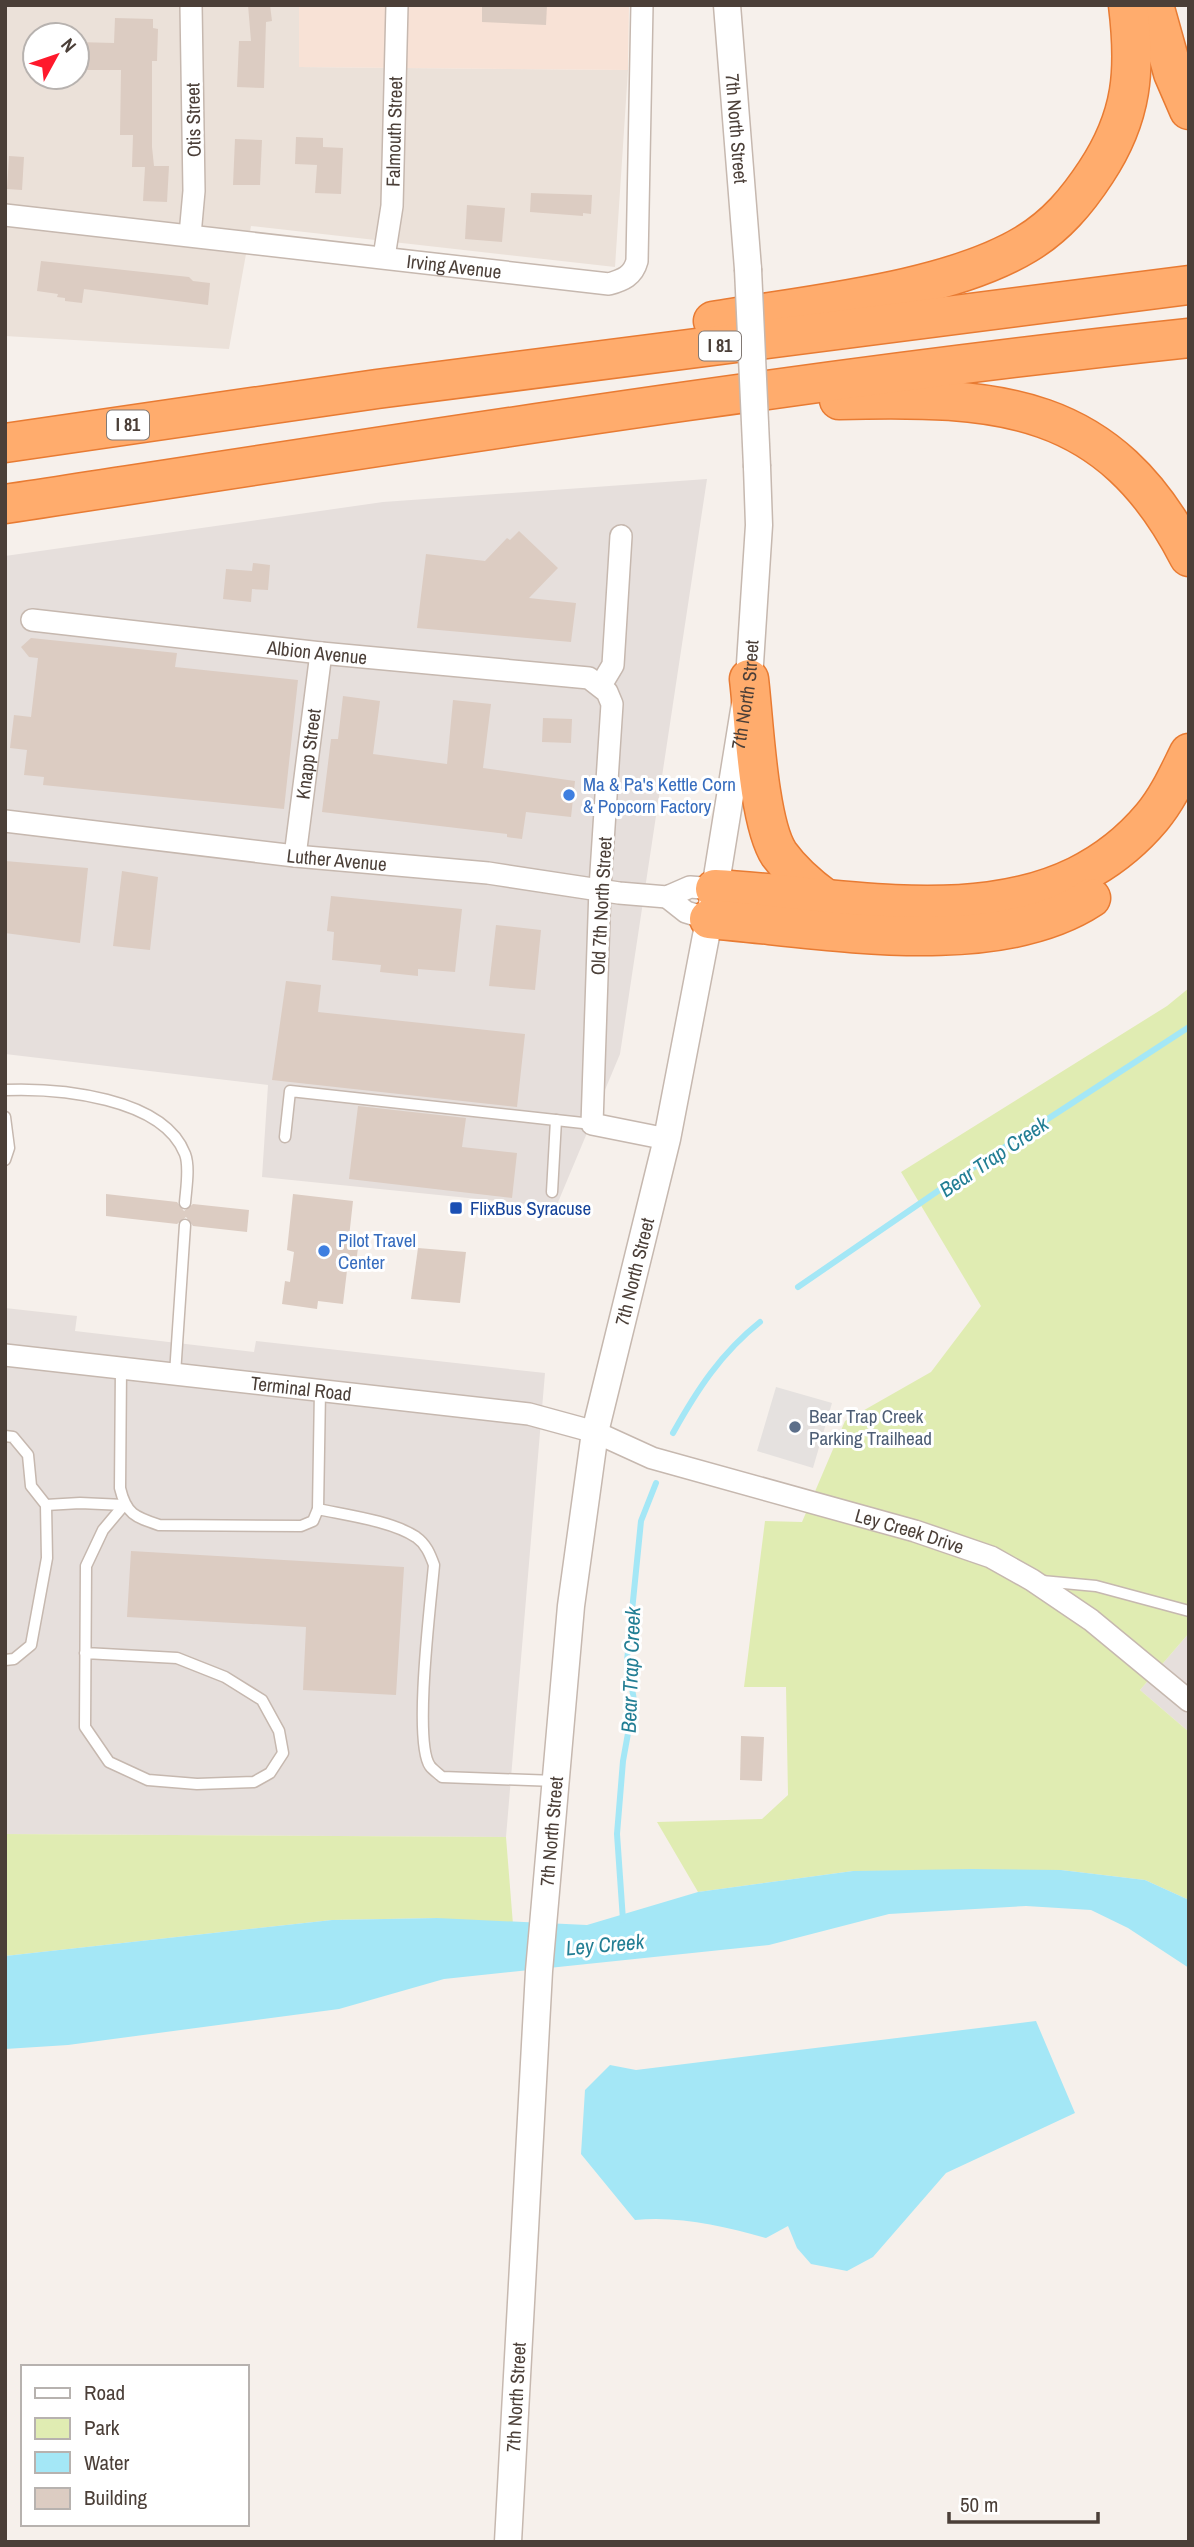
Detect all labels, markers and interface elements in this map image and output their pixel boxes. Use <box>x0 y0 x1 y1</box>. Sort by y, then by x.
north arrow <box>21 21 91 91</box>
text: N <box>55 32 83 58</box>
street label: 7th North Street <box>720 73 754 185</box>
street label: Falmouth Street <box>379 76 408 187</box>
street label: Otis Street <box>179 82 207 157</box>
street label: Irving Avenue <box>405 248 503 285</box>
road number: I 81 <box>699 332 741 360</box>
road number: I 81 <box>107 410 149 440</box>
street label: Albion Avenue <box>265 634 368 670</box>
street label: 7th North Street <box>725 638 765 751</box>
street label: Knapp Street <box>289 706 327 801</box>
place label: Ma & Pa's Kettle Corn & Popcorn Factory <box>583 771 736 819</box>
marker: Ma & Pa's Kettle Corn & Popcorn Factory <box>561 787 577 803</box>
street label: Old 7th North Street <box>584 835 618 976</box>
street label: Luther Avenue <box>285 842 388 877</box>
water label: Bear Trap Creek <box>933 1109 1055 1204</box>
place label: FlixBus Syracuse <box>470 1195 591 1221</box>
marker: FlixBus Syracuse <box>448 1200 464 1216</box>
street label: 7th North Street <box>609 1214 660 1328</box>
place label: Pilot Travel Center <box>338 1227 416 1275</box>
marker: Pilot Travel Center <box>316 1243 332 1259</box>
street label: Terminal Road <box>249 1370 353 1407</box>
place label: Bear Trap Creek Parking Trailhead <box>809 1403 932 1451</box>
marker: Bear Trap Creek Parking Trailhead <box>787 1419 803 1435</box>
street label: Ley Creek Drive <box>852 1502 967 1560</box>
water label: Bear Trap Creek <box>614 1605 647 1734</box>
street label: 7th North Street <box>533 1775 569 1887</box>
water label: Ley Creek <box>565 1927 647 1962</box>
street label: 7th North Street <box>500 2341 532 2453</box>
legend <box>21 2365 248 2526</box>
text: Road <box>84 2378 125 2407</box>
text: Park <box>84 2413 120 2442</box>
text: Water <box>84 2448 130 2477</box>
scale bar <box>949 2480 1098 2524</box>
text: Building <box>84 2483 148 2512</box>
text: 50 m <box>960 2490 998 2519</box>

